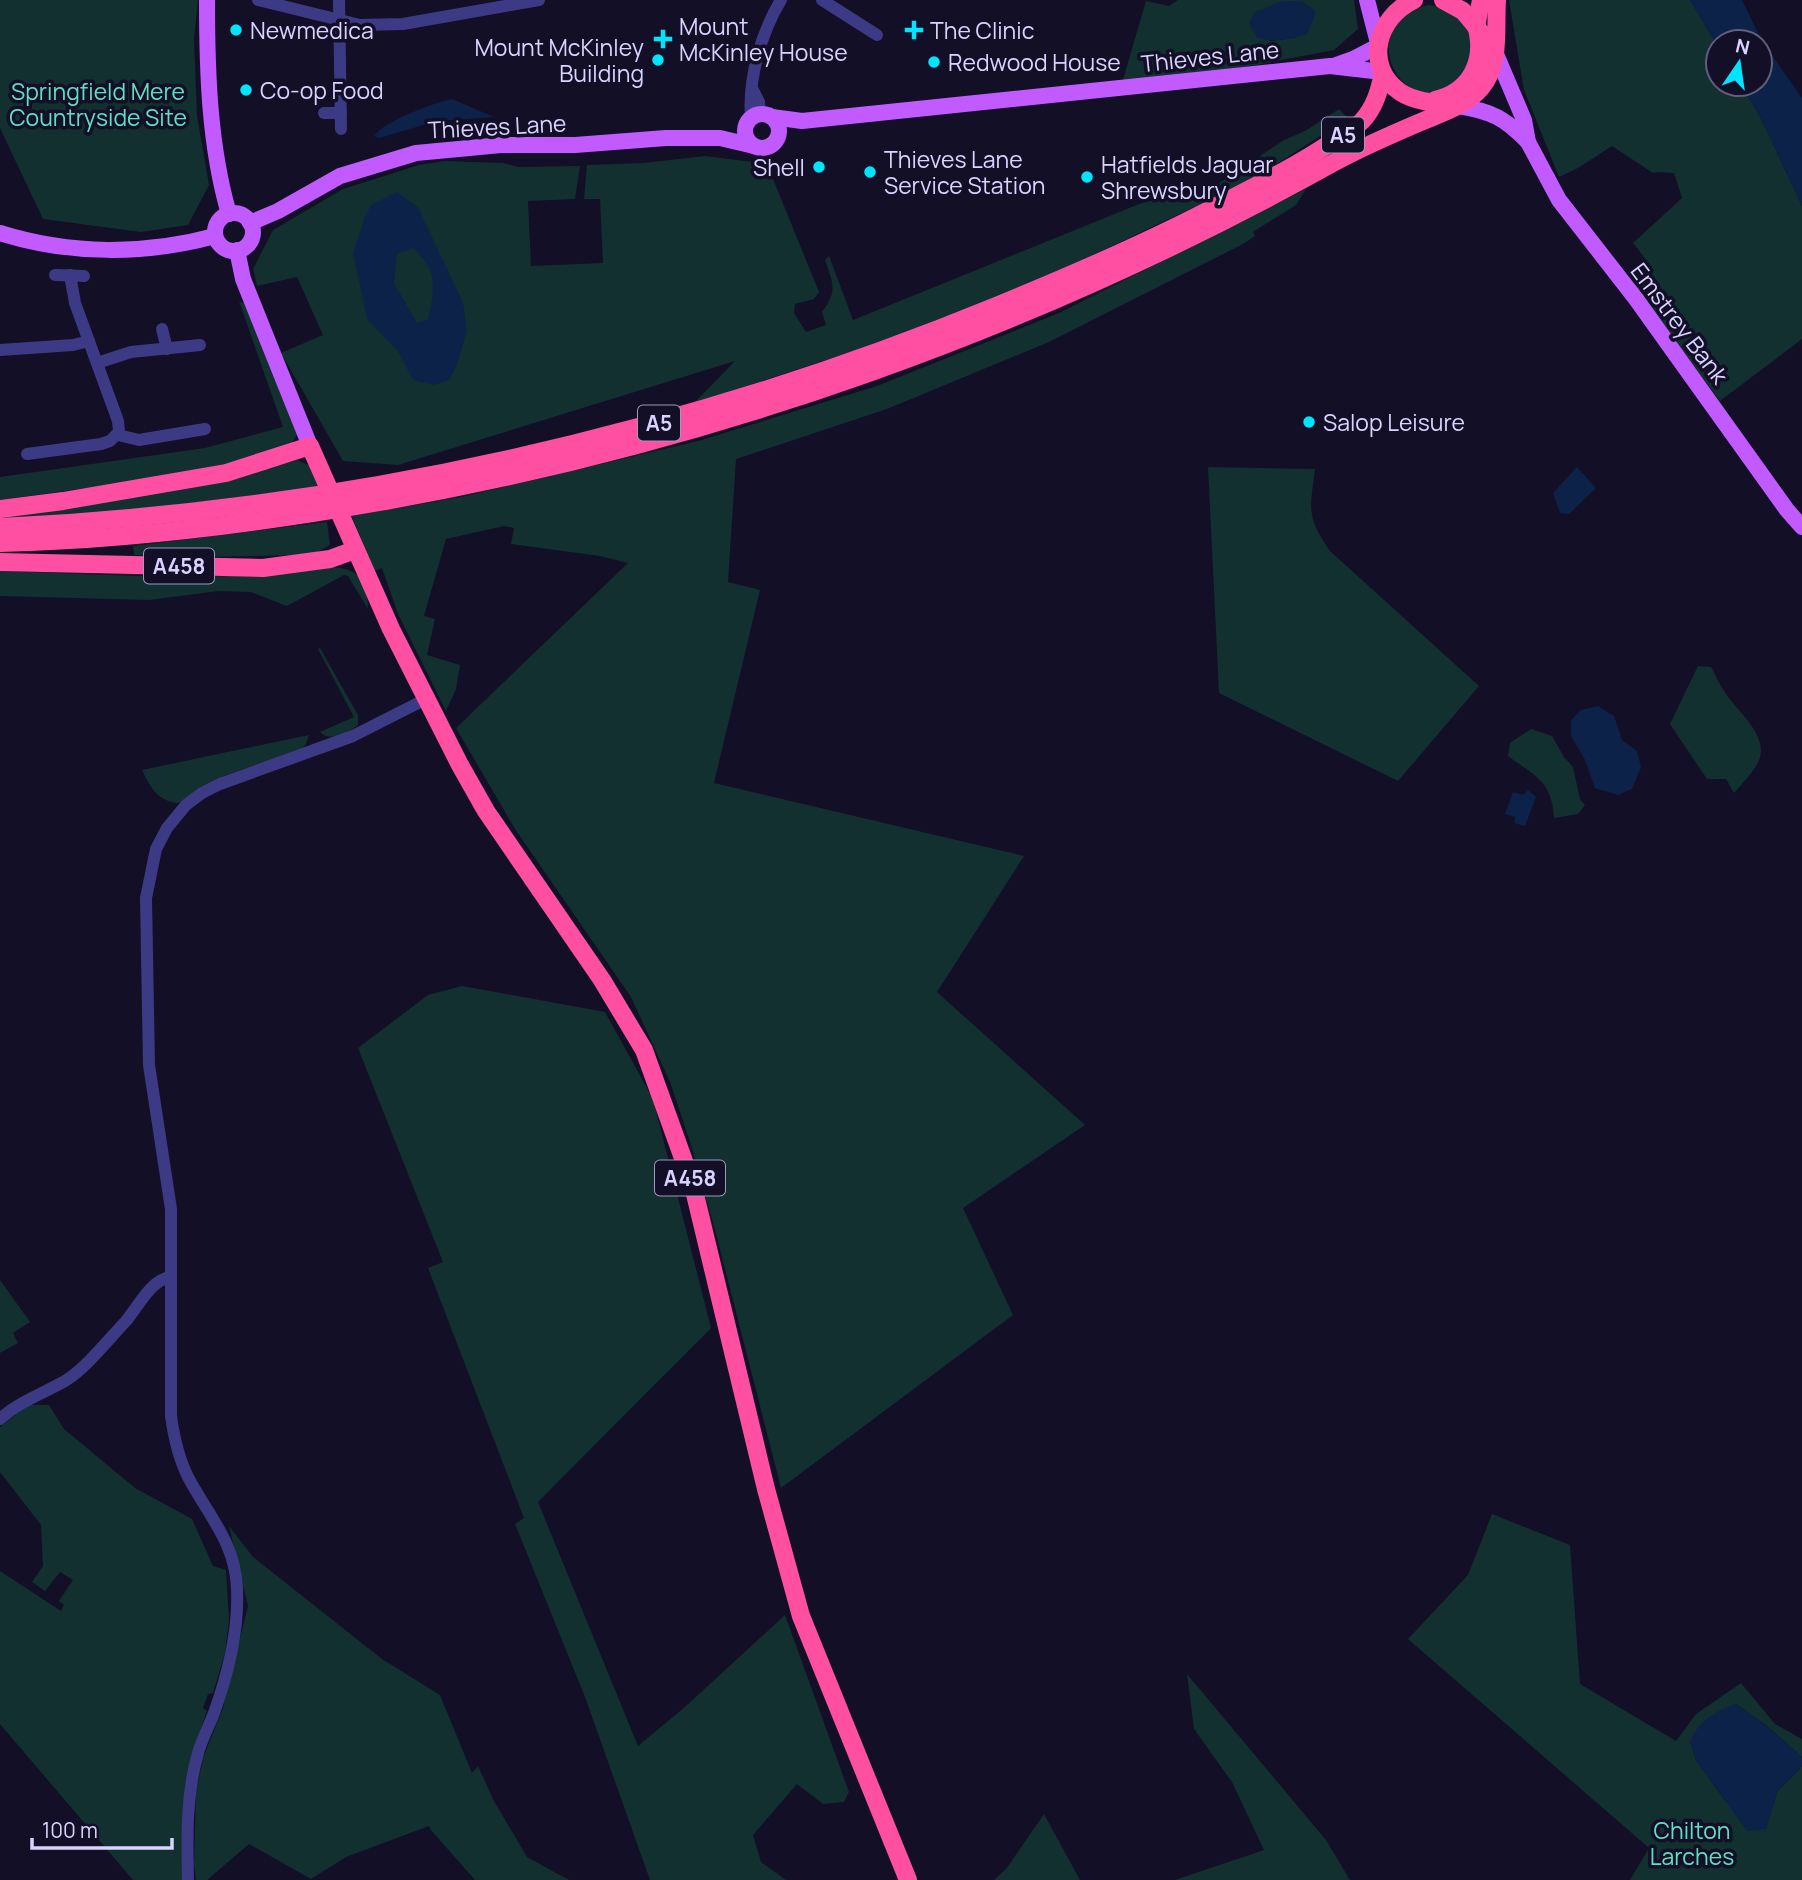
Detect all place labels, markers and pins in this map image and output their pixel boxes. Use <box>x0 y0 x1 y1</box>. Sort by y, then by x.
place label: Mount McKinley House <box>679 10 848 68</box>
place label: Newmedica <box>250 14 374 46</box>
place label: The Clinic <box>930 14 1034 46</box>
marker: The Clinic <box>904 20 924 40</box>
marker: Newmedica <box>228 22 244 38</box>
marker: Mount McKinley House <box>653 29 673 49</box>
place label: Mount McKinley Building <box>474 31 644 89</box>
place label: Redwood House <box>948 46 1121 78</box>
marker: Mount McKinley Building <box>650 52 666 68</box>
marker: Redwood House <box>926 54 942 70</box>
place label: Co-op Food <box>260 74 384 106</box>
marker: Co-op Food <box>238 82 254 98</box>
place label: Thieves Lane Service Station <box>884 143 1045 201</box>
place label: Hatfields Jaguar Shrewsbury <box>1101 148 1274 206</box>
place label: Shell <box>753 151 805 183</box>
marker: Shell <box>811 159 827 175</box>
marker: Thieves Lane Service Station <box>862 164 878 180</box>
marker: Hatfields Jaguar Shrewsbury <box>1079 169 1095 185</box>
place label: Salop Leisure <box>1323 406 1465 438</box>
marker: Salop Leisure <box>1301 414 1317 430</box>

